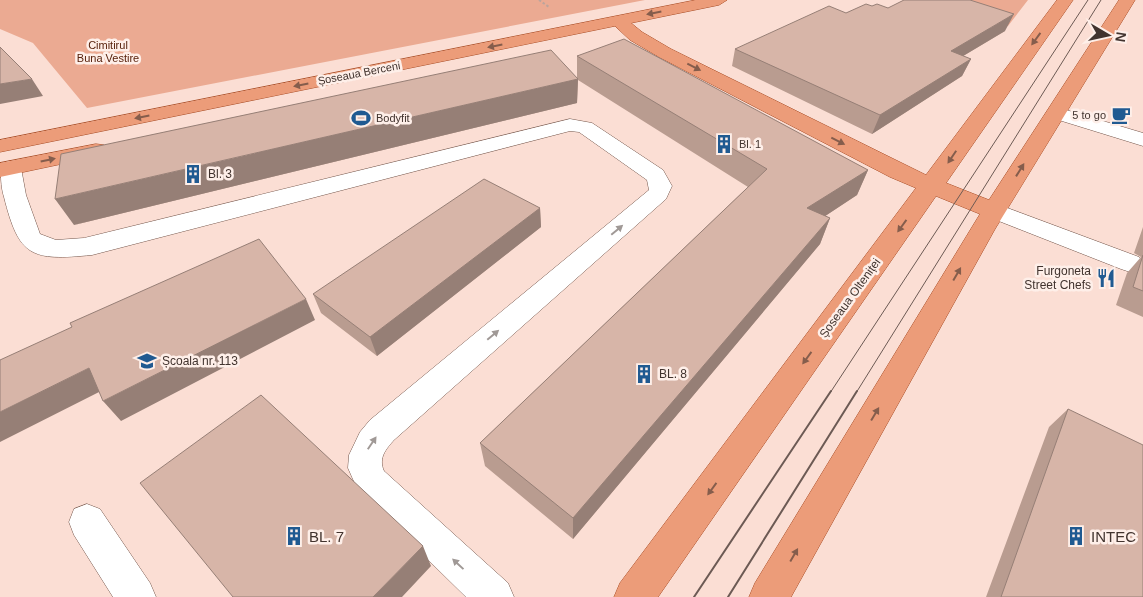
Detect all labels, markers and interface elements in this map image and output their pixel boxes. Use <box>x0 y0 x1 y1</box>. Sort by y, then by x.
one-way arrow <box>646 9 662 17</box>
north arrow <box>1083 10 1133 60</box>
text: N <box>1112 31 1130 43</box>
one-way arrow <box>1031 32 1042 45</box>
park label: Cimitirul Buna Vestire <box>77 39 139 64</box>
one-way arrow <box>486 42 502 50</box>
street label: Șoseaua Berceni <box>317 59 401 87</box>
one-way arrow <box>686 63 701 71</box>
one-way arrow <box>294 81 309 89</box>
cafe icon: 5 to go <box>1110 104 1132 126</box>
sports icon: Bodyfit <box>350 107 372 129</box>
place label: 5 to go <box>1072 109 1106 121</box>
place label: Bodyfit <box>376 112 410 124</box>
one-way arrow <box>134 113 149 121</box>
building icon: Bl. 1 <box>713 133 735 155</box>
one-way arrow <box>831 137 846 145</box>
place label: Bl. 1 <box>739 138 761 150</box>
one-way arrow <box>947 150 957 164</box>
one-way arrow <box>40 156 55 164</box>
building icon: Bl. 3 <box>182 163 204 185</box>
one-way arrow <box>1015 163 1025 177</box>
place label: Bl. 3 <box>208 167 232 181</box>
one-way arrow <box>897 219 907 233</box>
one-way arrow <box>610 224 622 236</box>
street label: Șoseaua Olteniței <box>816 256 884 340</box>
place label: Furgoneta Street Chefs <box>1024 264 1091 292</box>
one-way arrow <box>953 266 961 281</box>
restaurant icon: Furgoneta Street Chefs <box>1095 267 1117 289</box>
one-way arrow <box>486 330 499 341</box>
school or university icon: Școala nr. 113 <box>136 350 158 372</box>
one-way arrow <box>802 351 812 364</box>
place label: Școala nr. 113 <box>162 354 238 368</box>
building icon: BL. 8 <box>633 363 655 385</box>
place label: BL. 8 <box>659 367 687 381</box>
one-way arrow <box>870 408 879 421</box>
one-way arrow <box>367 436 377 450</box>
one-way arrow <box>707 482 717 496</box>
building icon: BL. 7 <box>283 525 305 547</box>
building icon: INTEC <box>1065 525 1087 547</box>
place label: BL. 7 <box>309 528 344 545</box>
place label: INTEC <box>1091 528 1136 545</box>
one-way arrow <box>789 548 798 561</box>
one-way arrow <box>453 558 465 570</box>

